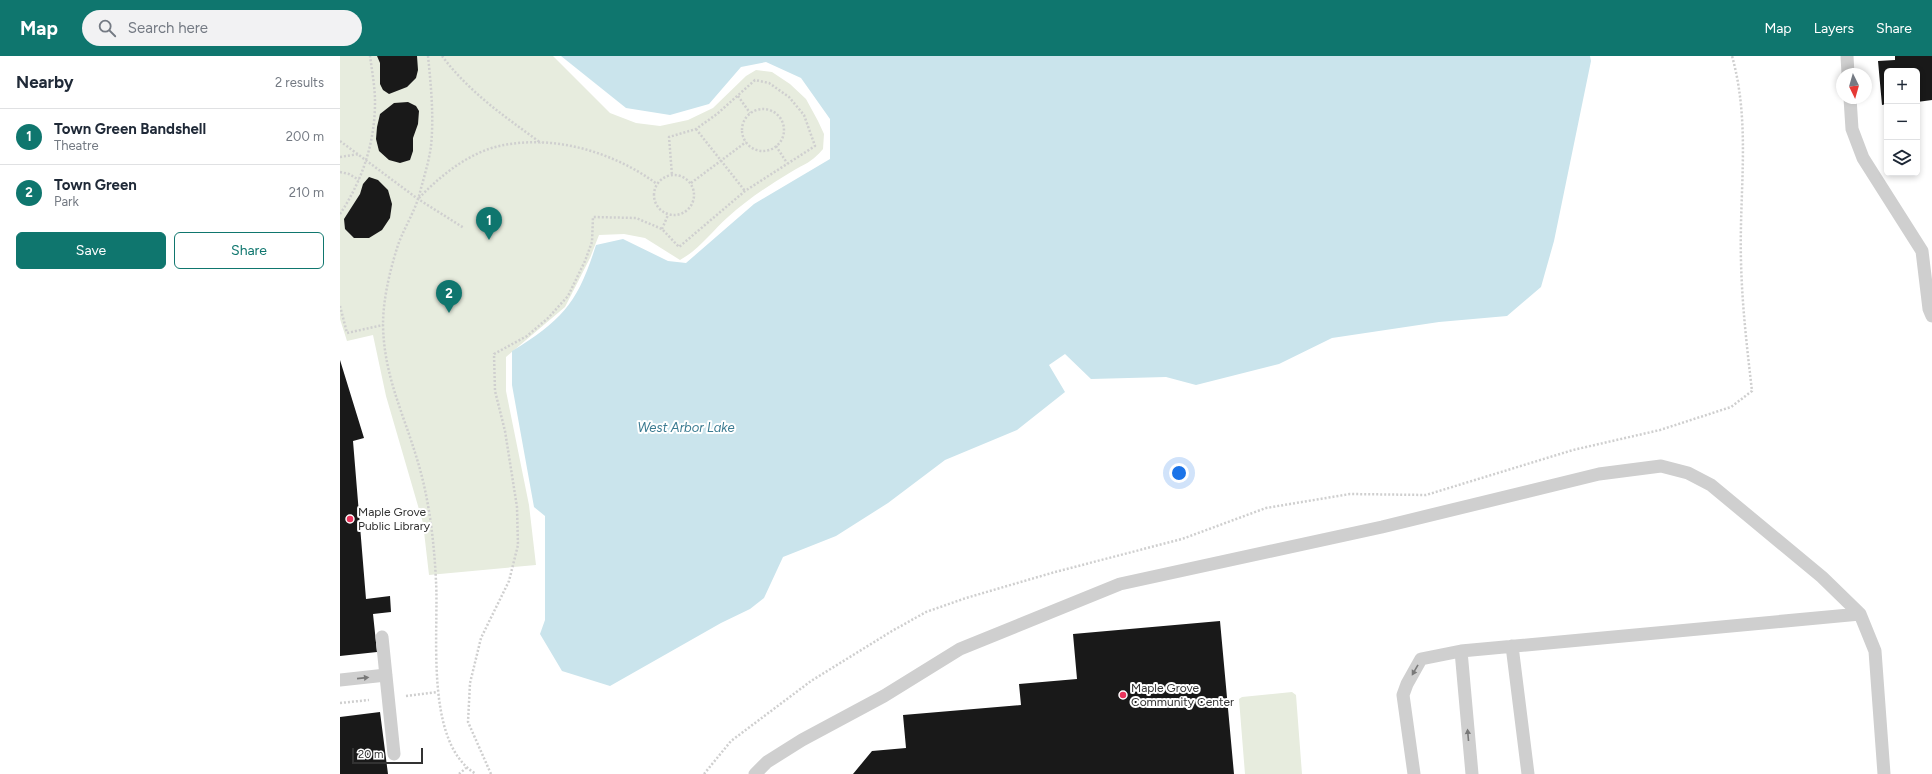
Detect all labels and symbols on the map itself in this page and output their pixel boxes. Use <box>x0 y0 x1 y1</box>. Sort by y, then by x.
north arrow <box>1836 68 1872 104</box>
pin: 1 <box>476 207 502 240</box>
pin: 2 <box>436 280 462 313</box>
water label: West Arbor Lake <box>637 420 735 435</box>
your location <box>1169 463 1189 483</box>
place label: Maple Grove Public Library <box>358 505 431 533</box>
marker: Maple Grove Public Library <box>345 514 355 524</box>
one-way arrow <box>1411 664 1418 676</box>
one-way arrow <box>357 675 369 681</box>
place label: Maple Grove Community Center <box>1131 681 1234 709</box>
marker: Maple Grove Community Center <box>1118 690 1128 700</box>
one-way arrow <box>1465 729 1472 741</box>
scale bar <box>352 746 423 765</box>

